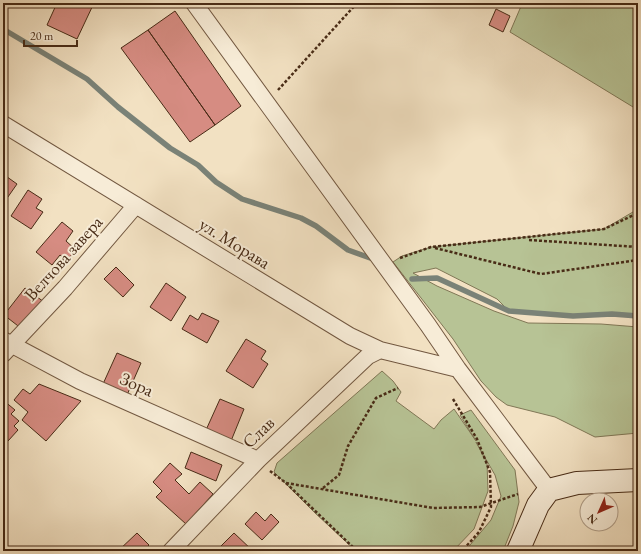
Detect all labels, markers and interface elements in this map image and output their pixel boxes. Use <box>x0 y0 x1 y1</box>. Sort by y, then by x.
scale bar <box>24 22 77 48</box>
text: 20 m <box>30 28 54 44</box>
street label: Велчова завера <box>19 210 108 305</box>
street label: ул. Морава <box>195 212 276 274</box>
street label: Зора <box>117 367 158 402</box>
street label: Слав <box>237 411 279 453</box>
north arrow <box>579 492 619 532</box>
text: N <box>584 511 600 527</box>

